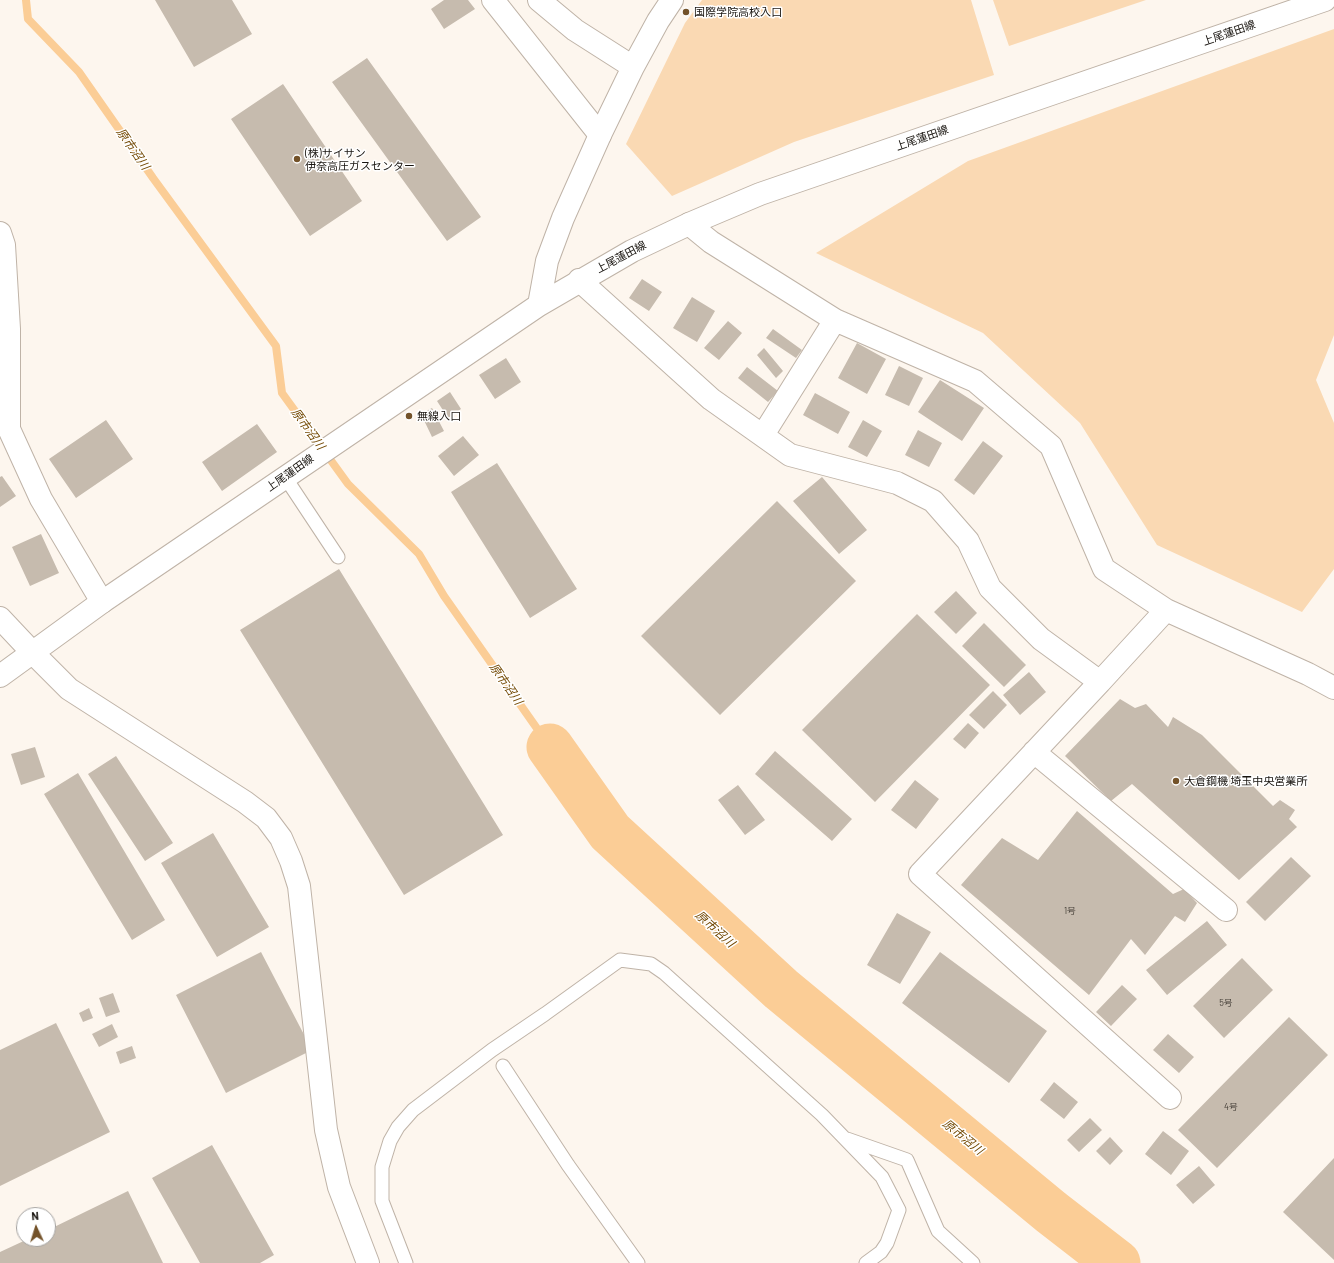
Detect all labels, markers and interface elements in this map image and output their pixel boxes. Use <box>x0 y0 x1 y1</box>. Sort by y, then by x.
place label: 国際学院高校入口 <box>694 5 782 19</box>
marker: 国際学院高校入口 <box>681 7 691 17</box>
street label: 上尾蓮田線 <box>1201 18 1257 48</box>
street label: 上尾蓮田線 <box>894 123 950 153</box>
water label: 原市沼川 <box>113 125 153 173</box>
place label: (株)サイサン 伊奈高圧ガスセンター <box>305 146 415 172</box>
marker: (株)サイサン 伊奈高圧ガスセンター <box>292 154 302 164</box>
street label: 上尾蓮田線 <box>594 238 648 276</box>
water label: 原市沼川 <box>288 405 328 453</box>
place label: 無線入口 <box>417 409 461 423</box>
marker: 無線入口 <box>404 411 414 421</box>
street label: 上尾蓮田線 <box>264 452 316 494</box>
water label: 原市沼川 <box>486 660 526 708</box>
place label: 大倉鋼機 埼玉中央営業所 <box>1184 774 1307 788</box>
marker: 大倉鋼機 埼玉中央営業所 <box>1171 776 1181 786</box>
house number: 1号 <box>1064 906 1076 916</box>
water label: 原市沼川 <box>692 908 738 950</box>
house number: 5号 <box>1219 998 1233 1008</box>
house number: 4号 <box>1224 1102 1238 1112</box>
water label: 原市沼川 <box>940 1116 986 1158</box>
north arrow <box>16 1207 56 1247</box>
text: N <box>31 1209 39 1222</box>

